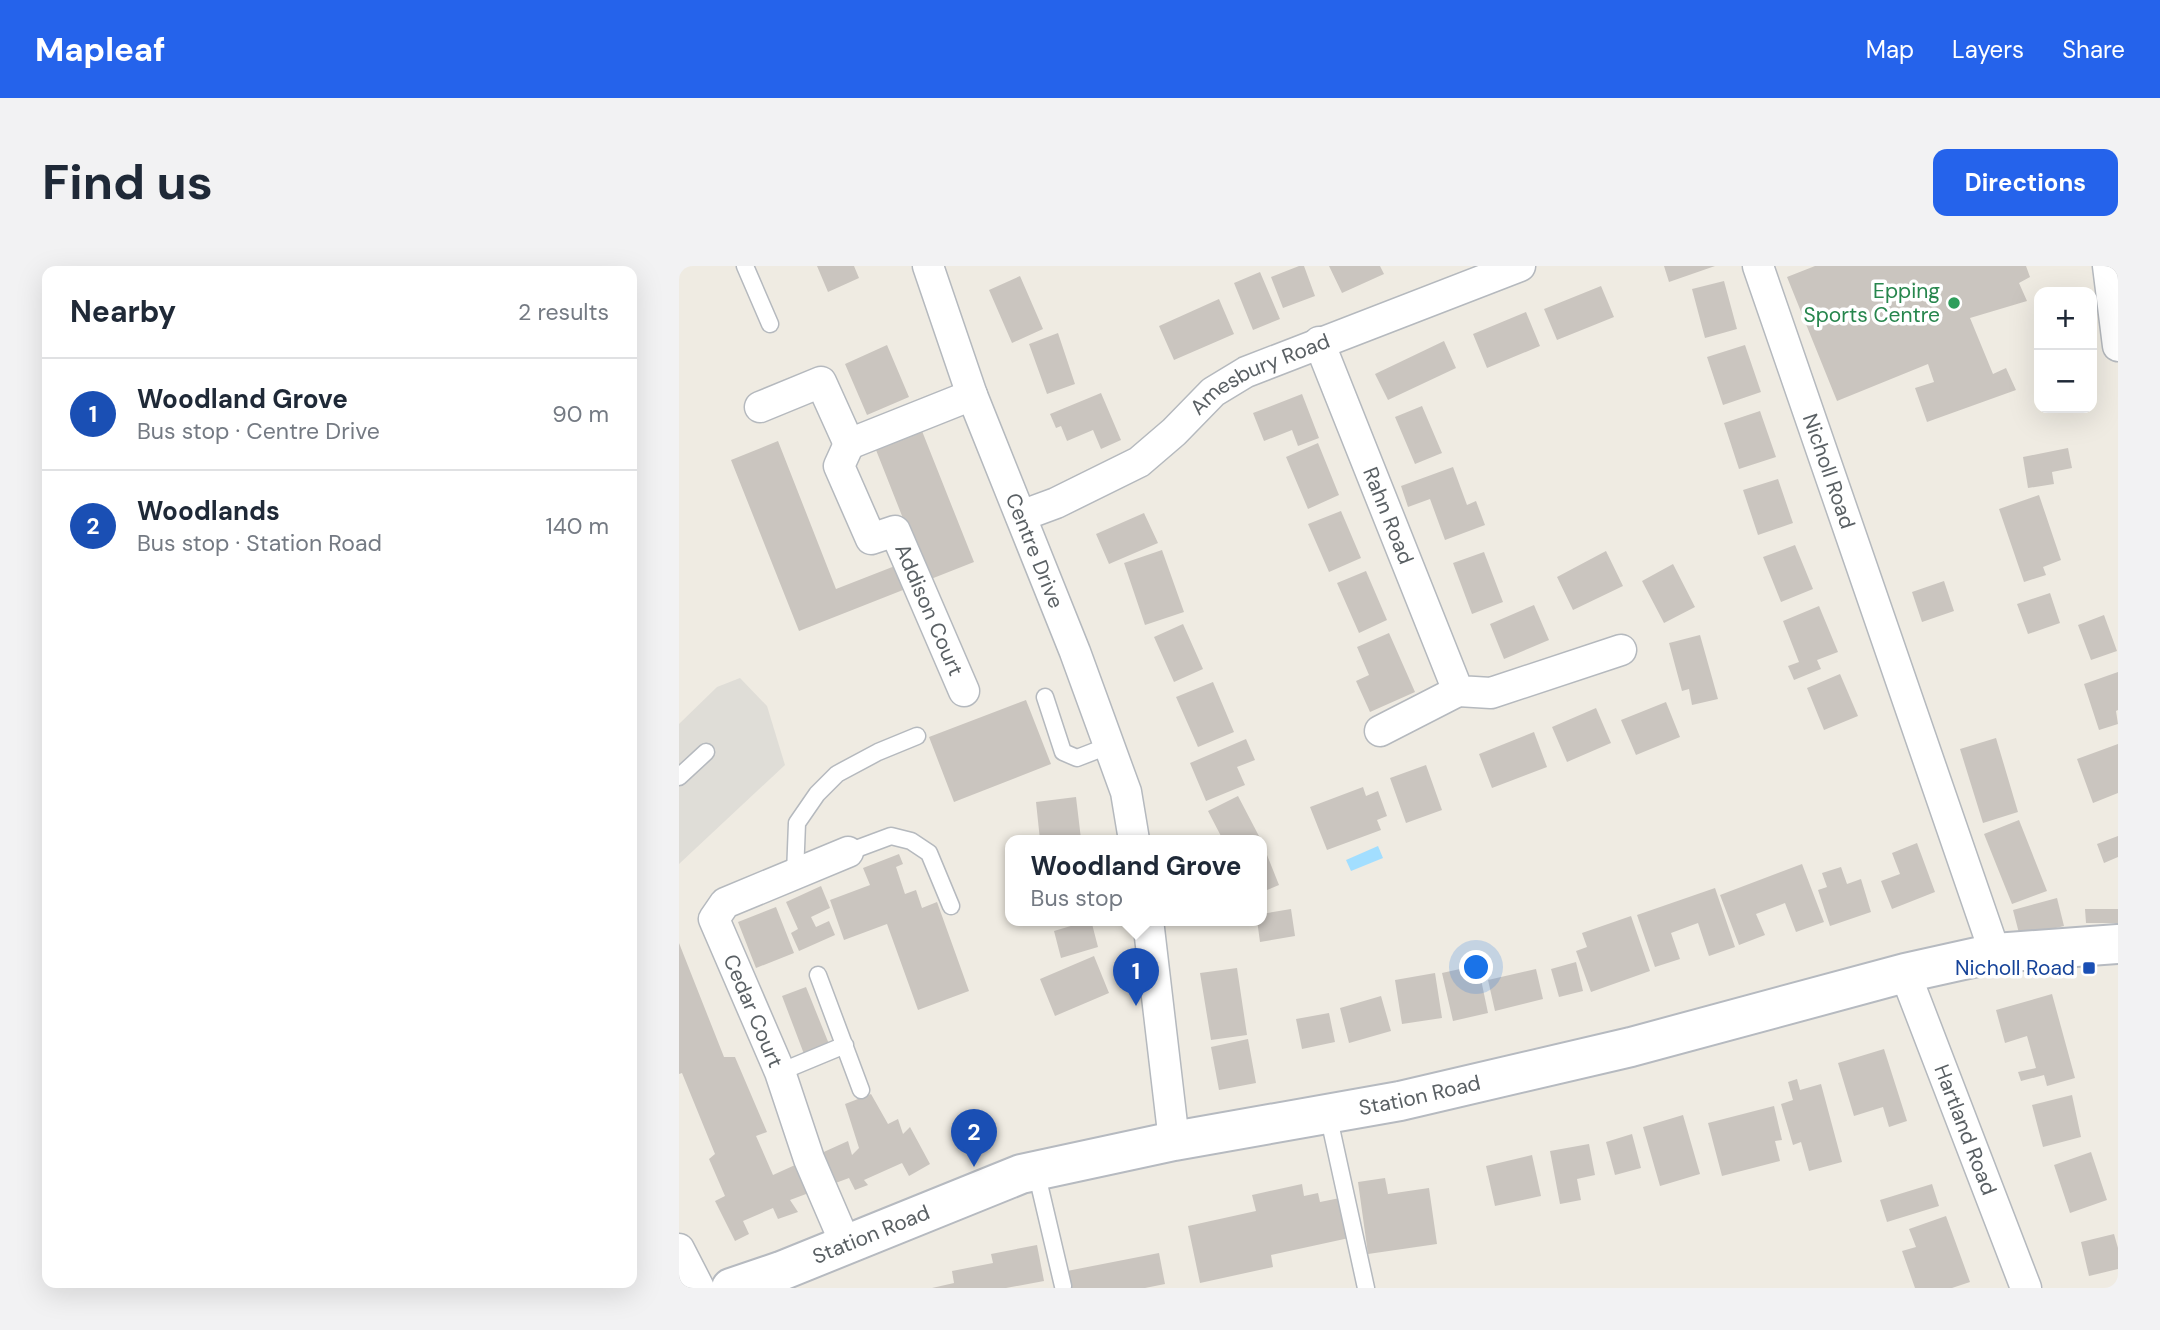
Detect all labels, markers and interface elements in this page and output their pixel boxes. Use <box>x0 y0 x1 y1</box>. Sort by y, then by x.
text: Mapleaf <box>35 28 165 71</box>
text: Map <box>1866 34 1914 65</box>
text: Layers <box>1952 34 2024 65</box>
text: Share <box>2062 34 2125 65</box>
button: Directions <box>1933 149 2118 216</box>
text: Find us <box>42 150 213 214</box>
place label: Epping Sports Centre <box>1804 277 1940 329</box>
map controls <box>2034 287 2097 413</box>
button: + <box>2034 287 2097 350</box>
text: Nearby <box>70 292 176 331</box>
marker: Epping Sports Centre <box>1946 295 1962 311</box>
text: 2 results <box>518 297 609 327</box>
street label: Amesbury Road <box>1184 327 1334 421</box>
button: − <box>2034 350 2097 413</box>
text: Woodland Grove <box>137 382 348 416</box>
text: 1 <box>89 399 97 429</box>
text: 90 m <box>552 399 609 429</box>
street label: Nicholl Road <box>1796 410 1862 532</box>
text: Bus stop · Centre Drive <box>137 416 380 446</box>
street label: Rahn Road <box>1356 463 1420 568</box>
street label: Centre Drive <box>999 489 1070 613</box>
text: Woodlands <box>137 494 280 528</box>
text: 2 <box>86 511 100 541</box>
text: 140 m <box>546 511 609 541</box>
text: Bus stop · Station Road <box>137 528 382 558</box>
street label: Addison Court <box>888 540 970 680</box>
popup <box>1005 835 1267 926</box>
text: Woodland Grove <box>1031 849 1241 883</box>
text: Bus stop <box>1031 883 1123 913</box>
pin: 1 <box>1113 948 1159 1006</box>
street label: Cedar Court <box>717 950 789 1072</box>
your location <box>1459 950 1493 984</box>
place label: Nicholl Road <box>1955 954 2075 982</box>
marker: Nicholl Road <box>2081 960 2097 976</box>
street label: Hartland Road <box>1927 1061 2003 1199</box>
street label: Station Road <box>1357 1069 1483 1122</box>
pin: 2 <box>951 1109 997 1167</box>
street label: Station Road <box>808 1198 934 1271</box>

